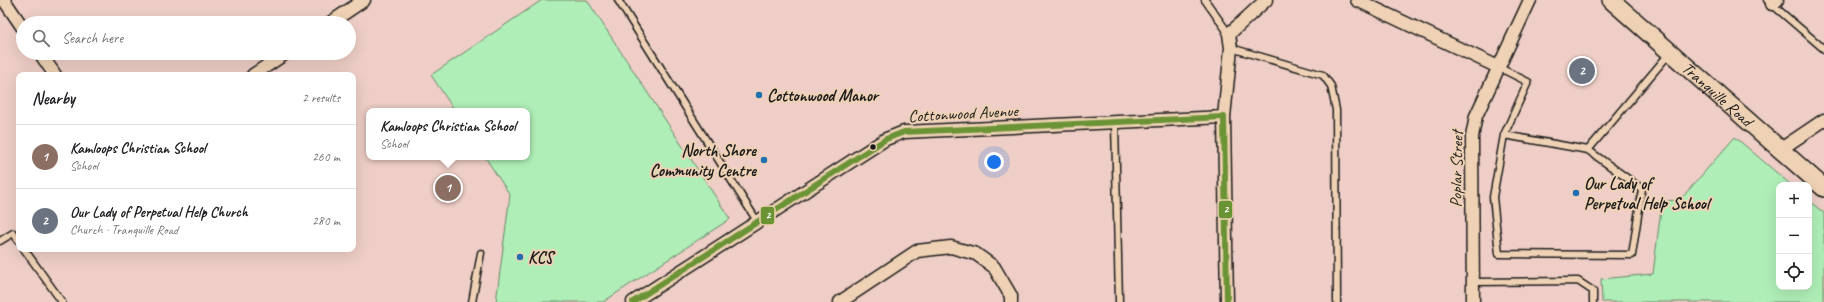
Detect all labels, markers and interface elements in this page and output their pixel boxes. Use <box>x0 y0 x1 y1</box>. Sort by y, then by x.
search box <box>16 16 356 60</box>
icon: search <box>30 27 52 49</box>
text: Search here <box>62 29 123 48</box>
pin: 2 <box>1569 56 1595 86</box>
street label: Tranquille Road <box>1677 58 1759 133</box>
place label: Cottonwood Manor <box>767 85 880 106</box>
text: Nearby <box>32 88 75 109</box>
text: 2 results <box>302 90 340 106</box>
marker: Cottonwood Manor <box>754 90 764 100</box>
street label: Cottonwood Avenue <box>908 100 1020 127</box>
popup <box>366 108 530 160</box>
text: Kamloops Christian School <box>380 117 516 136</box>
street label: Poplar Street <box>1445 128 1468 208</box>
text: School <box>380 136 408 152</box>
text: Kamloops Christian School <box>70 139 206 158</box>
place label: North Shore Community Centre <box>650 140 757 181</box>
unlabelled marker <box>868 142 878 152</box>
text: 1 <box>42 149 48 165</box>
text: 260 m <box>312 149 340 165</box>
your location <box>984 152 1004 172</box>
marker: North Shore Community Centre <box>759 155 769 165</box>
text: School <box>70 158 98 174</box>
pin: 1 <box>435 173 461 203</box>
place label: Our Lady of Perpetual Help School <box>1584 173 1712 214</box>
map controls <box>1776 182 1812 290</box>
button: + <box>1776 182 1812 218</box>
marker: Our Lady of Perpetual Help School <box>1571 188 1581 198</box>
line badge: 2 <box>1218 200 1233 219</box>
text: 2 <box>1224 202 1230 216</box>
text: Our Lady of Perpetual Help Church <box>70 203 248 222</box>
line badge: 2 <box>760 206 775 225</box>
text: 2 <box>766 208 772 222</box>
text: 2 <box>42 213 48 229</box>
text: 280 m <box>312 213 340 229</box>
button: − <box>1776 218 1812 254</box>
text: Church · Tranquille Road <box>70 222 178 238</box>
place label: KCS <box>528 247 555 268</box>
marker: KCS <box>515 252 525 262</box>
button: locate <box>1776 254 1812 290</box>

